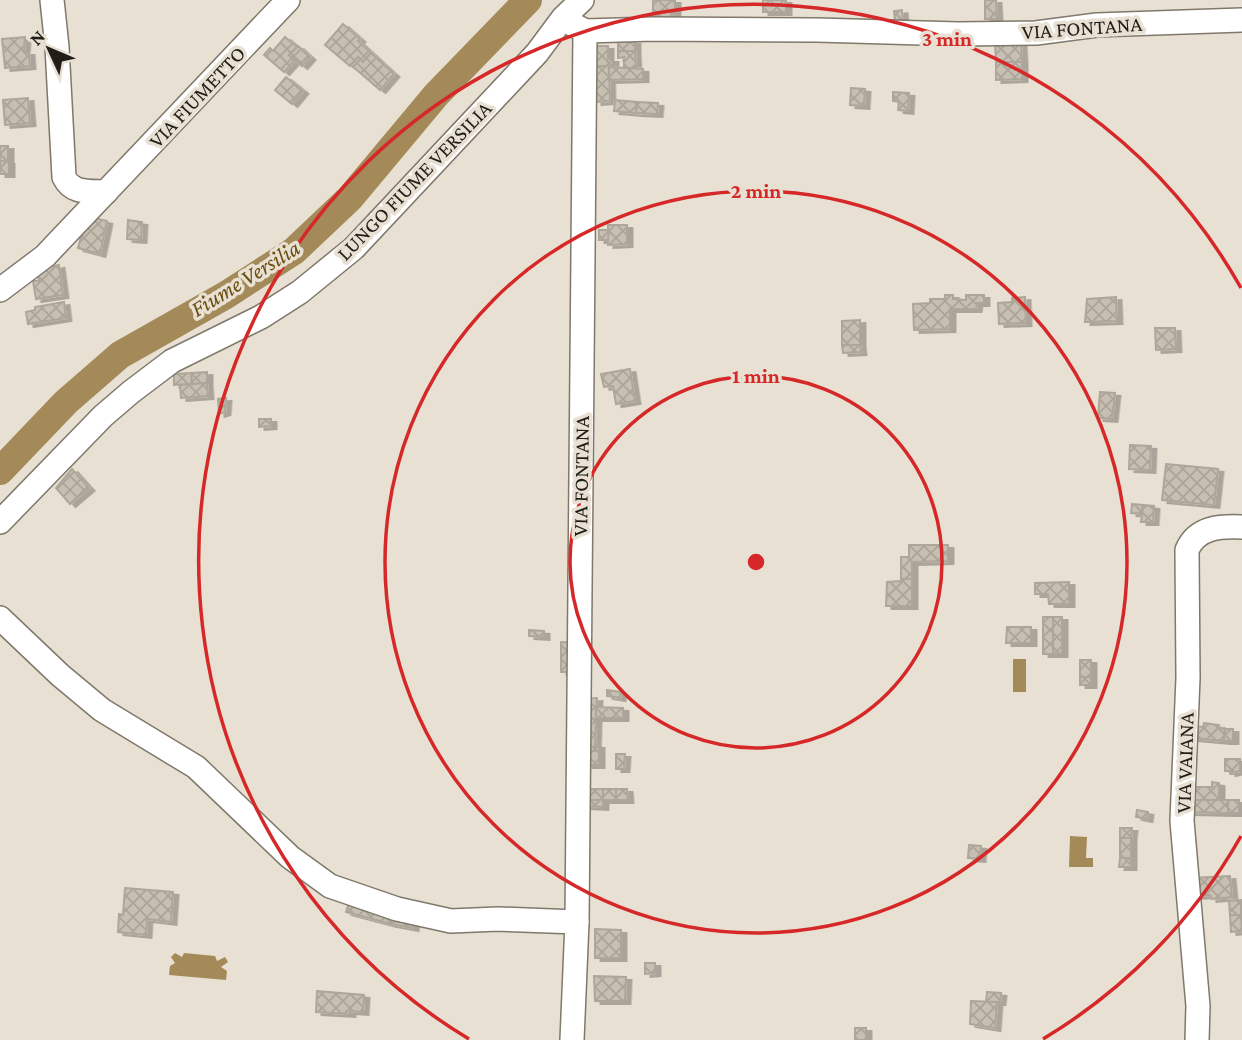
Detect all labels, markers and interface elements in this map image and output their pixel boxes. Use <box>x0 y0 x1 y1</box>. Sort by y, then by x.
street label: VIA FONTANA <box>1021 12 1143 44</box>
north arrow <box>14 14 84 84</box>
text: N <box>25 26 49 49</box>
text: 3 min <box>922 27 972 51</box>
street label: VIA FIUMETTO <box>144 41 250 153</box>
street label: LUNGO FIUME VERSILIA <box>332 96 496 266</box>
text: 2 min <box>731 179 781 203</box>
water label: Fiume Versilia <box>186 234 304 322</box>
text: 1 min <box>732 364 780 388</box>
street label: VIA FONTANA <box>568 415 594 537</box>
centre of rings <box>744 550 768 574</box>
street label: VIA VAIANA <box>1171 712 1199 814</box>

